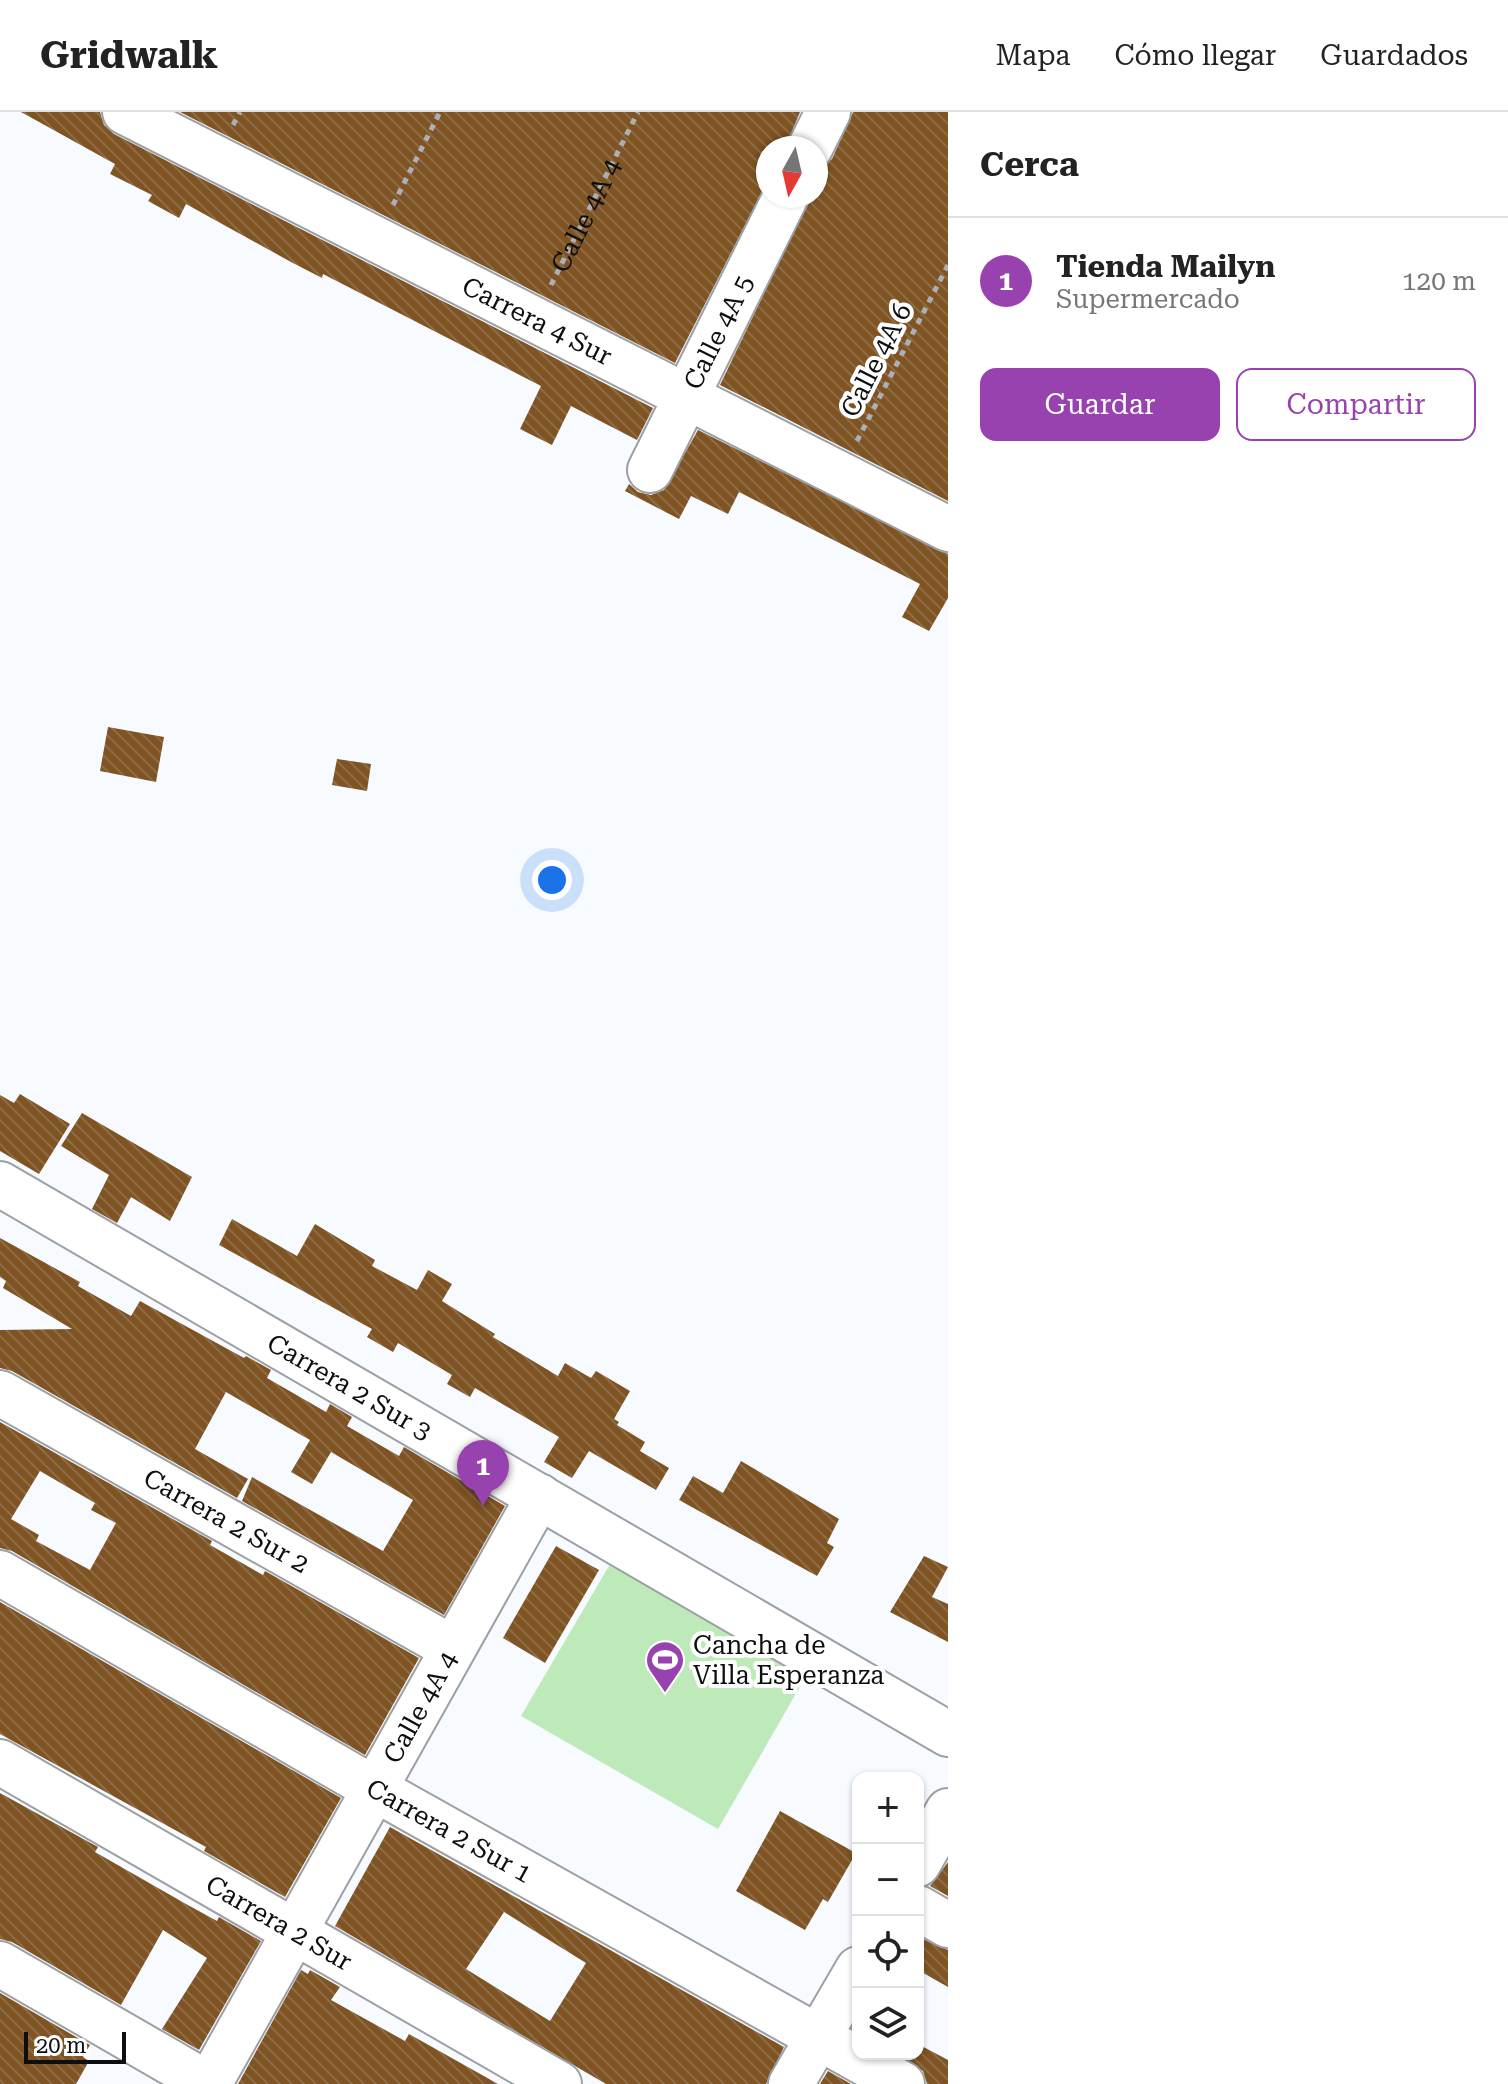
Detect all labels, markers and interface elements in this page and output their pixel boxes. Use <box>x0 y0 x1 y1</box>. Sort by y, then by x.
text: Gridwalk <box>40 33 218 77</box>
text: Mapa <box>996 39 1070 72</box>
text: Cómo llegar <box>1114 39 1276 72</box>
text: Guardados <box>1320 39 1468 72</box>
north arrow <box>756 136 828 208</box>
text: Cerca <box>980 144 1079 184</box>
street label: Calle 4A 4 <box>545 153 627 277</box>
text: Tienda Mailyn <box>1056 249 1275 284</box>
text: 1 <box>999 266 1013 296</box>
text: 120 m <box>1402 266 1476 296</box>
street label: Carrera 4 Sur <box>457 270 617 371</box>
street label: Calle 4A 5 <box>678 270 759 394</box>
text: Supermercado <box>1056 284 1240 314</box>
street label: Calle 4A 6 <box>835 298 917 422</box>
button: Guardar <box>980 368 1220 441</box>
button: Compartir <box>1236 368 1476 441</box>
your location <box>532 860 572 900</box>
street label: Carrera 2 Sur 3 <box>262 1327 437 1446</box>
pin: 1 <box>457 1440 509 1506</box>
street label: Carrera 2 Sur 2 <box>139 1462 314 1579</box>
place label: Cancha de Villa Esperanza <box>693 1630 884 1690</box>
sports icon: Cancha de Villa Esperanza <box>644 1639 686 1694</box>
street label: Calle 4A 4 <box>377 1646 464 1769</box>
map controls <box>852 1772 924 2060</box>
button: + <box>852 1772 924 1844</box>
street label: Carrera 2 Sur 1 <box>361 1773 537 1889</box>
button: − <box>852 1844 924 1916</box>
street label: Carrera 2 Sur <box>201 1869 358 1977</box>
button: locate <box>852 1916 924 1988</box>
button: layers <box>852 1988 924 2060</box>
scale bar <box>24 2028 126 2064</box>
text: 20 m <box>36 2033 86 2058</box>

